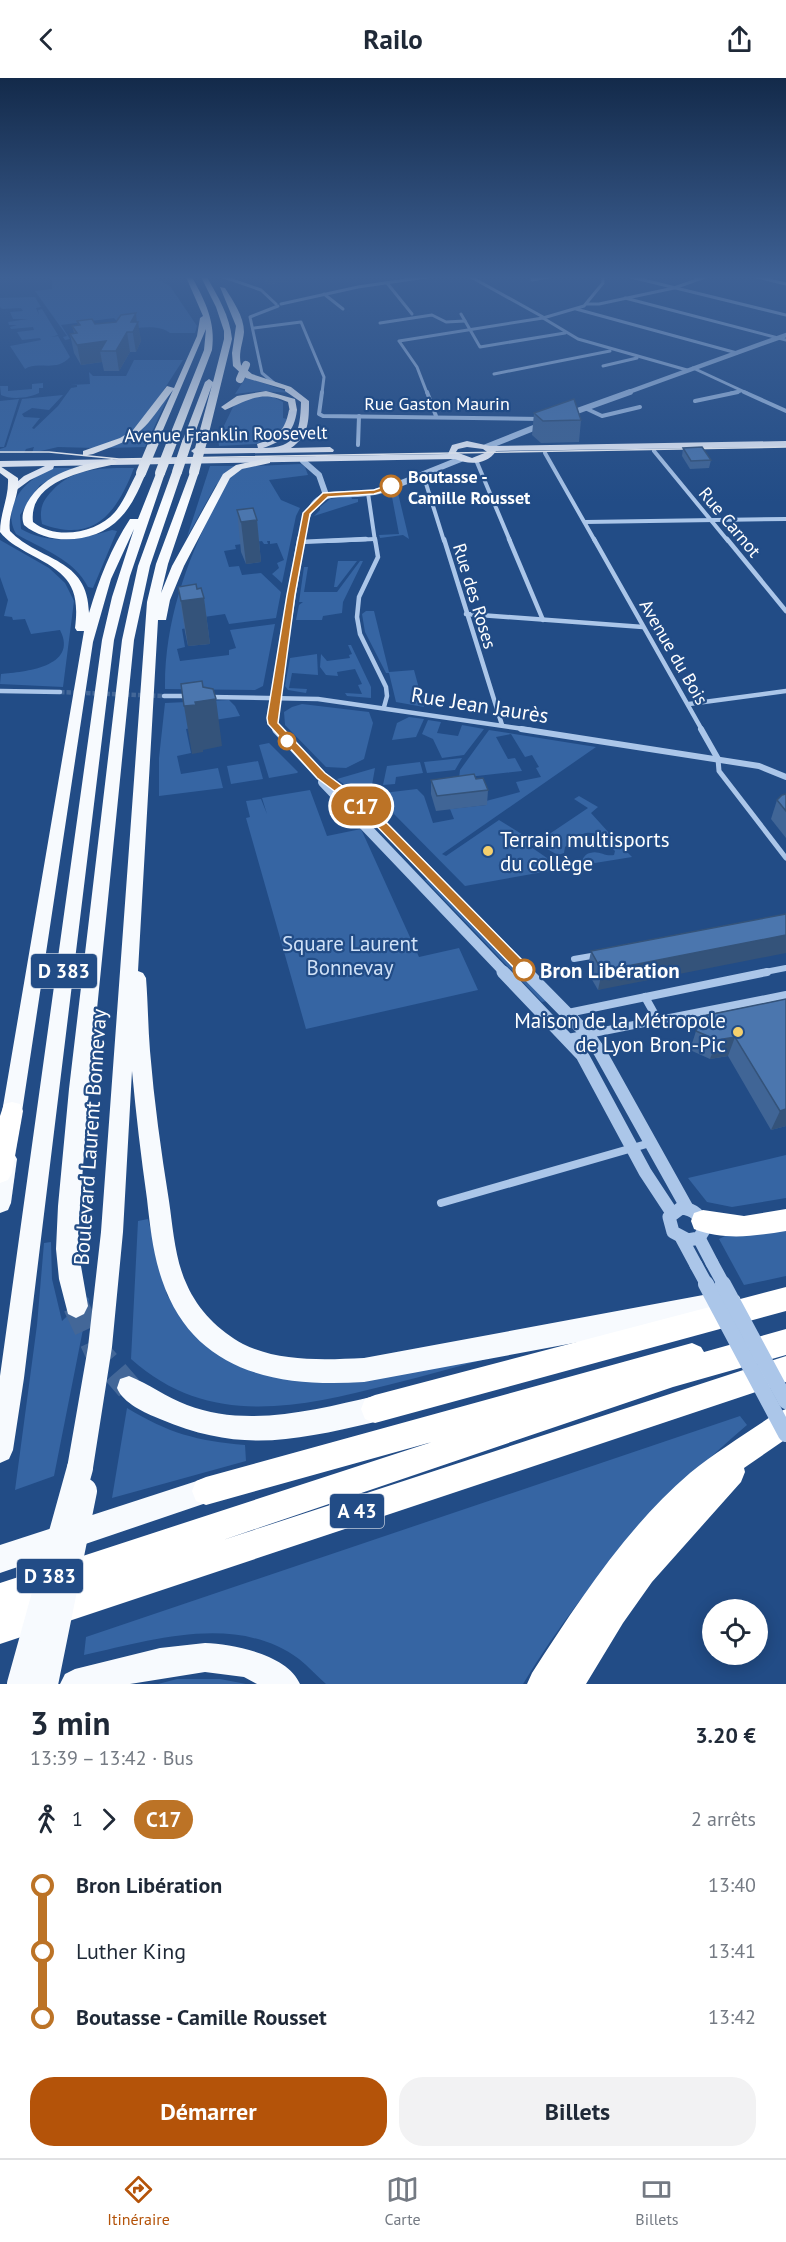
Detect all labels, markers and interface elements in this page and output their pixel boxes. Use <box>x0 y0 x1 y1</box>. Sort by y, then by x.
text: Railo <box>363 22 423 56</box>
icon: back <box>30 23 63 56</box>
icon: share <box>723 23 756 56</box>
street label: Rue Gaston Maurin <box>364 392 510 415</box>
street label: Avenue Franklin Roosevelt <box>124 421 328 447</box>
place label: Boutasse - Camille Rousset <box>408 465 531 509</box>
marker: Boutasse - Camille Rousset <box>380 475 402 497</box>
street label: Rue Carnot <box>694 482 766 562</box>
street label: Rue des Roses <box>448 540 502 652</box>
street label: Avenue du Bois <box>635 595 713 709</box>
street label: Rue Jean Jaurès <box>409 681 551 729</box>
unlabelled marker <box>278 732 296 750</box>
line badge: C17 <box>326 786 395 826</box>
text: C17 <box>343 793 379 820</box>
place label: Terrain multisports du collège <box>500 826 670 877</box>
marker: Terrain multisports du collège <box>481 844 495 858</box>
park label: Square Laurent Bonnevay <box>282 930 418 981</box>
road number: D 383 <box>31 954 97 988</box>
place label: Bron Libération <box>540 957 680 984</box>
marker: Bron Libération <box>513 959 535 981</box>
place label: Maison de la Métropole de Lyon Bron-Pic <box>514 1007 726 1058</box>
street label: Boulevard Laurent Bonnevay <box>68 1008 112 1266</box>
marker: Maison de la Métropole de Lyon Bron-Pic <box>731 1025 745 1039</box>
road number: A 43 <box>330 1494 384 1528</box>
road number: D 383 <box>17 1559 83 1593</box>
map controls <box>702 1599 768 1665</box>
button: locate <box>702 1599 768 1665</box>
text: 3 min <box>30 1701 111 1744</box>
text: 3.20 € <box>695 1721 756 1749</box>
text: 13:39 – 13:42 · Bus <box>30 1745 194 1771</box>
icon: walk <box>30 1803 63 1836</box>
icon: forward <box>92 1803 125 1836</box>
text: 1 <box>72 1806 83 1832</box>
text: C17 <box>146 1806 181 1833</box>
text: 2 arrêts <box>691 1806 756 1832</box>
text: Bron Libération <box>76 1871 222 1899</box>
text: 13:40 <box>708 1872 756 1898</box>
text: Luther King <box>76 1937 186 1965</box>
text: 13:41 <box>708 1938 756 1964</box>
text: Boutasse - Camille Rousset <box>76 2003 327 2031</box>
text: 13:42 <box>708 2004 756 2030</box>
button: Démarrer <box>30 2077 387 2146</box>
button: Billets <box>399 2077 756 2146</box>
tab: Itinéraire <box>107 2173 170 2229</box>
tab: Carte <box>385 2173 421 2229</box>
tab: Billets <box>635 2173 679 2229</box>

